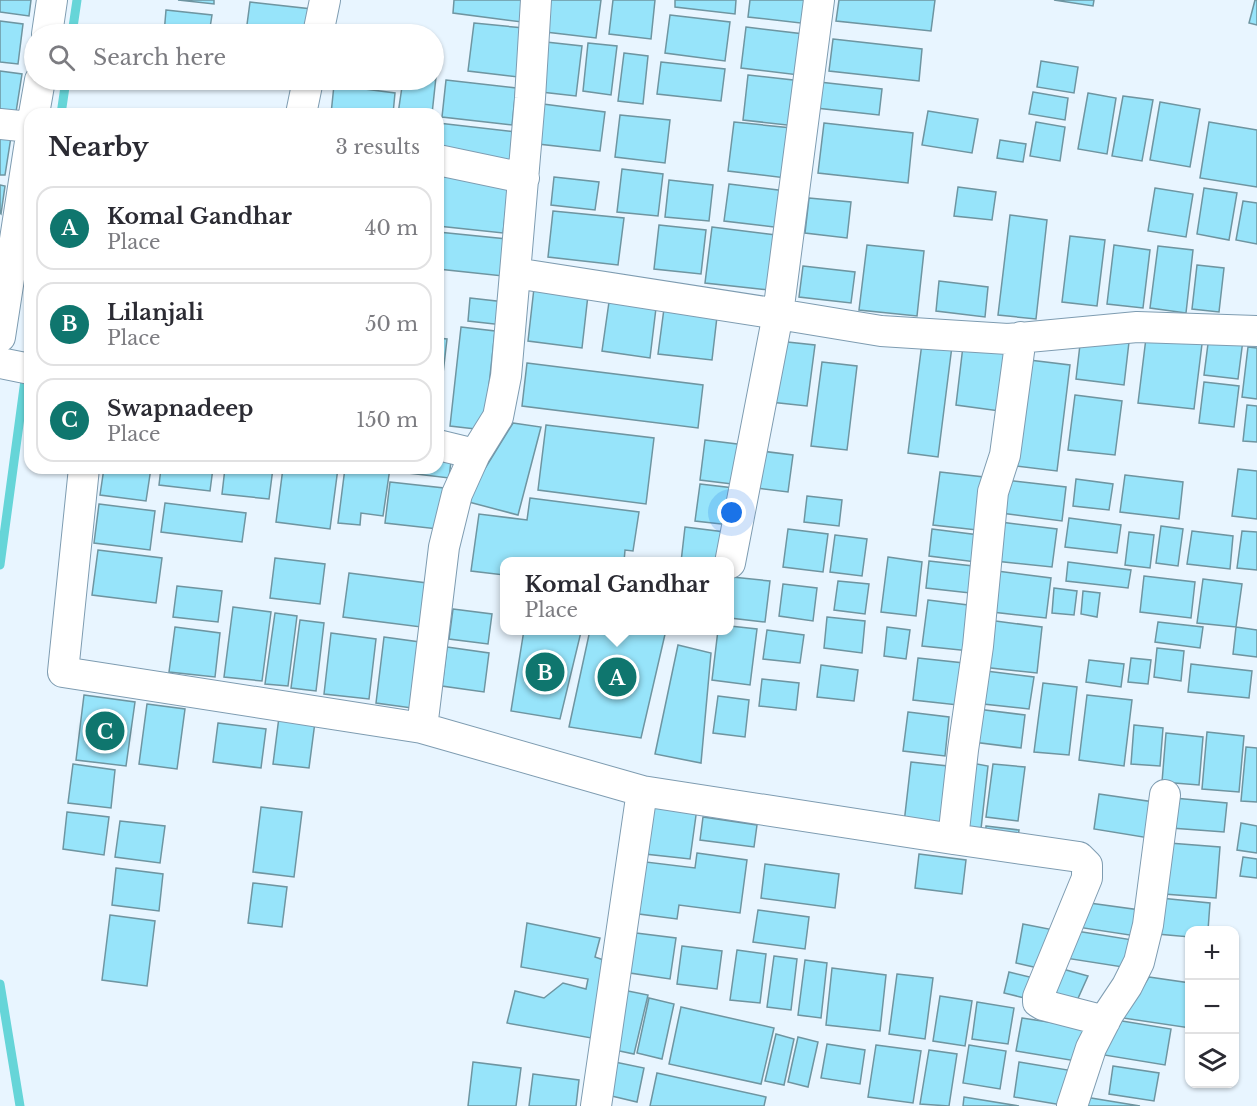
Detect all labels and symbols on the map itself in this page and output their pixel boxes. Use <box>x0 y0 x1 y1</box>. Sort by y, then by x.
your location <box>717 498 746 527</box>
pin: B <box>526 650 564 694</box>
pin: A <box>598 654 636 700</box>
pin: C <box>86 708 124 754</box>

